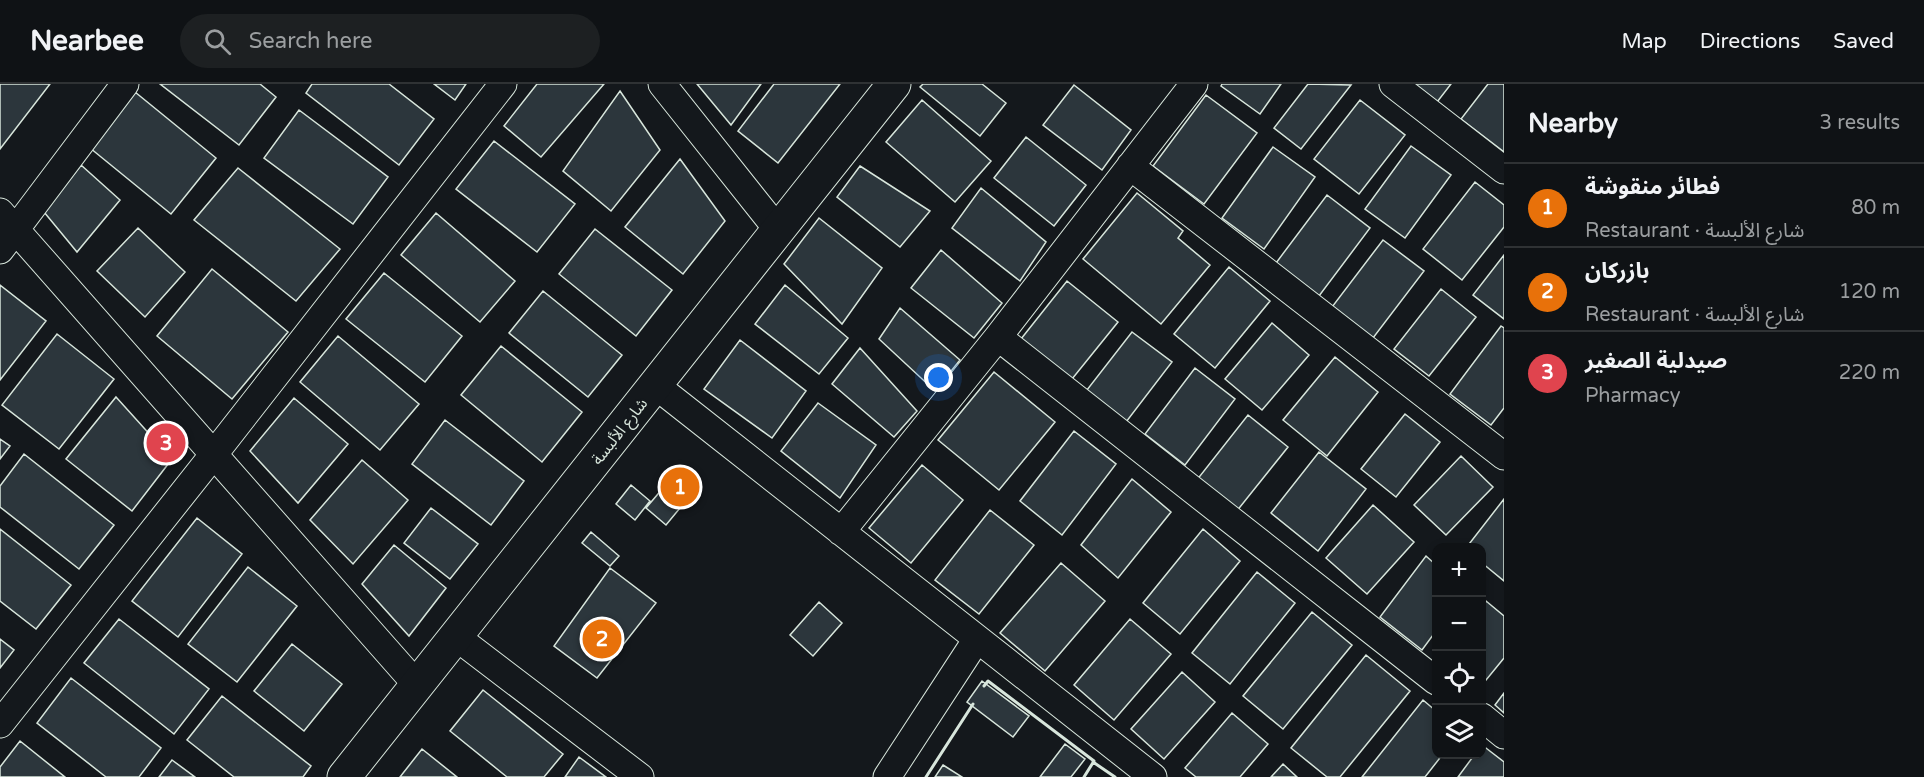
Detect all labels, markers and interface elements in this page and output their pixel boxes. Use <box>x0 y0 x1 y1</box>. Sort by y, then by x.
search box <box>180 14 600 68</box>
text: Nearbee <box>30 24 144 58</box>
icon: search <box>201 25 234 58</box>
text: Search here <box>249 28 372 54</box>
text: Map <box>1621 29 1667 54</box>
text: Directions <box>1700 29 1800 54</box>
text: Saved <box>1833 29 1894 54</box>
text: Nearby <box>1528 108 1618 139</box>
text: 3 results <box>1820 111 1900 135</box>
text: فطائر منقوشة <box>1585 174 1720 200</box>
text: 1 <box>1541 196 1554 220</box>
text: 80 m <box>1851 196 1900 220</box>
text: Restaurant · شارع الألبسة <box>1585 219 1805 243</box>
text: بازركان <box>1585 258 1649 284</box>
text: 2 <box>1541 280 1554 304</box>
text: 120 m <box>1839 280 1900 304</box>
text: Restaurant · شارع الألبسة <box>1585 303 1805 327</box>
text: صيدلية الصغير <box>1585 348 1727 374</box>
text: 3 <box>1541 361 1554 385</box>
text: 220 m <box>1839 361 1900 385</box>
your location <box>924 363 953 392</box>
text: Pharmacy <box>1585 384 1680 408</box>
street label: شارع الألبسة <box>587 394 654 470</box>
pin: 3 <box>146 420 186 466</box>
pin: 1 <box>660 464 700 510</box>
map controls <box>1432 543 1486 759</box>
button: + <box>1432 543 1486 597</box>
button: − <box>1432 597 1486 651</box>
pin: 2 <box>582 616 622 662</box>
button: locate <box>1432 651 1486 705</box>
button: layers <box>1432 705 1486 759</box>

